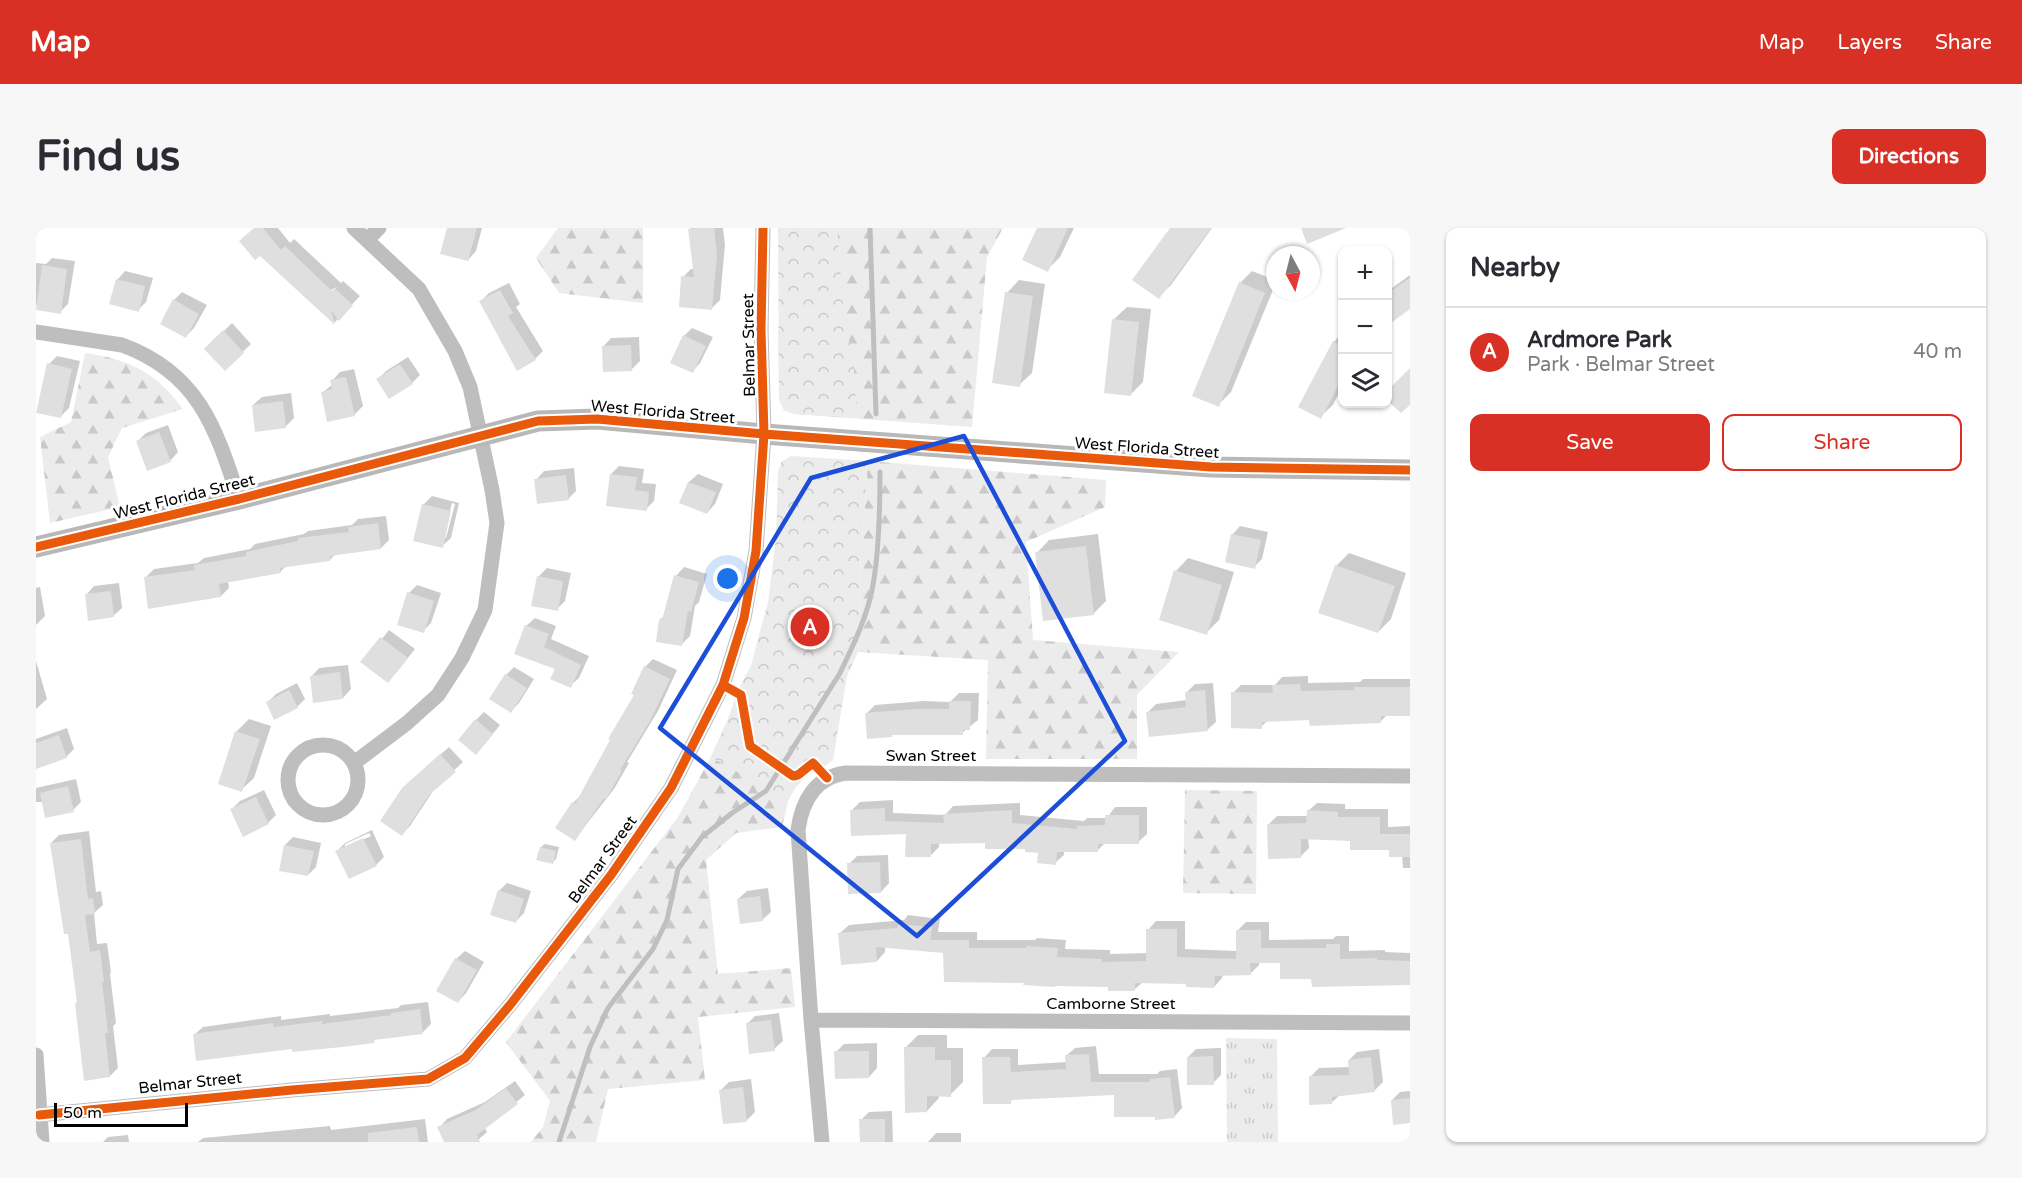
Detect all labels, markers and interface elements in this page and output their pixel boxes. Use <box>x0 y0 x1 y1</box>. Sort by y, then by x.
text: Map <box>30 25 90 59</box>
text: Map <box>1759 30 1804 55</box>
text: Layers <box>1837 30 1902 55</box>
text: Share <box>1935 30 1992 55</box>
button: Directions <box>1832 129 1986 184</box>
text: Find us <box>36 131 180 182</box>
north arrow <box>1266 246 1320 300</box>
map controls <box>1338 246 1392 408</box>
button: + <box>1338 246 1392 300</box>
text: Nearby <box>1470 252 1560 283</box>
street label: Belmar Street <box>738 293 760 397</box>
button: − <box>1338 300 1392 354</box>
text: Ardmore Park <box>1527 327 1672 353</box>
text: A <box>1482 340 1497 364</box>
text: 40 m <box>1913 340 1962 364</box>
text: Park · Belmar Street <box>1527 353 1715 377</box>
button: layers <box>1338 354 1392 408</box>
street label: West Florida Street <box>590 396 736 428</box>
button: Save <box>1470 414 1710 471</box>
button: Share <box>1722 414 1962 471</box>
street label: West Florida Street <box>1074 433 1220 463</box>
street label: West Florida Street <box>112 470 257 524</box>
your location <box>713 564 742 593</box>
pin: A <box>790 604 830 650</box>
street label: Swan Street <box>886 746 976 766</box>
street label: Belmar Street <box>564 812 641 907</box>
street label: Camborne Street <box>1046 994 1176 1014</box>
street label: Belmar Street <box>137 1068 243 1098</box>
scale bar <box>54 1100 188 1128</box>
text: 50 m <box>63 1103 102 1123</box>

